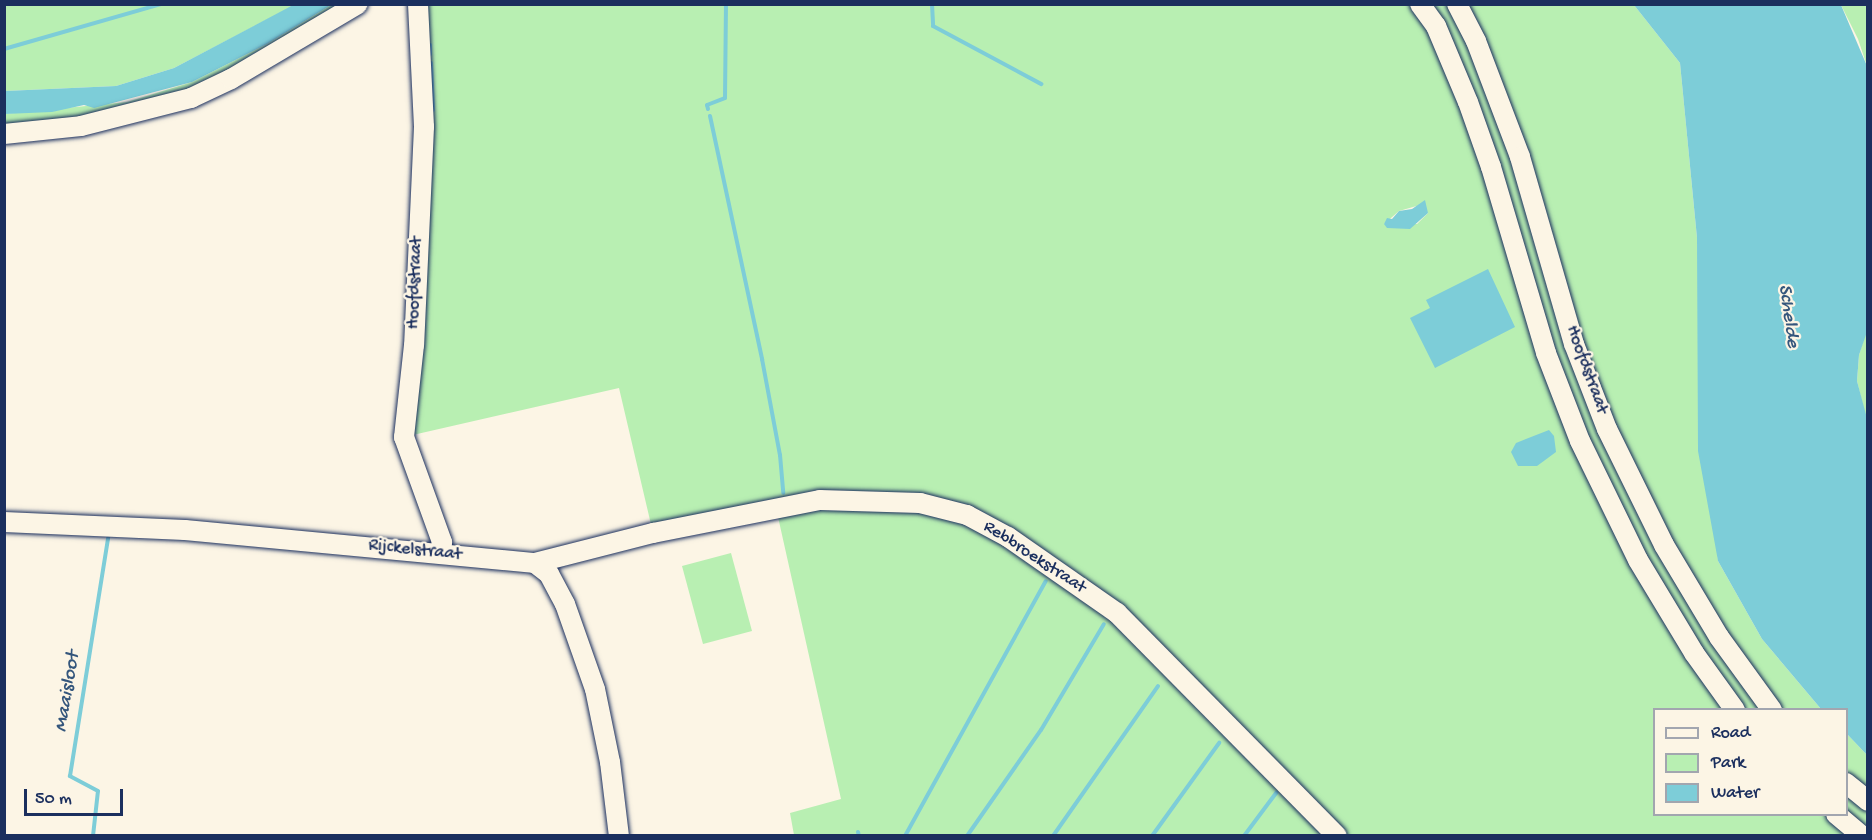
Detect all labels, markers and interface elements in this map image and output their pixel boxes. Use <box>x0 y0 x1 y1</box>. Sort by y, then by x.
street label: Hoofdstraat <box>404 236 428 330</box>
water label: Schelde <box>1772 283 1804 349</box>
street label: Hoofdstraat <box>1560 323 1612 417</box>
street label: Rebbroekstraat <box>978 517 1090 599</box>
street label: Rijckelstraat <box>367 535 463 567</box>
water label: Maaisloot <box>50 650 86 734</box>
legend <box>1653 708 1848 816</box>
text: Road <box>1711 723 1750 744</box>
text: Park <box>1711 753 1745 774</box>
scale bar <box>27 777 126 815</box>
text: Water <box>1711 783 1759 804</box>
text: 50 m <box>35 789 72 810</box>

